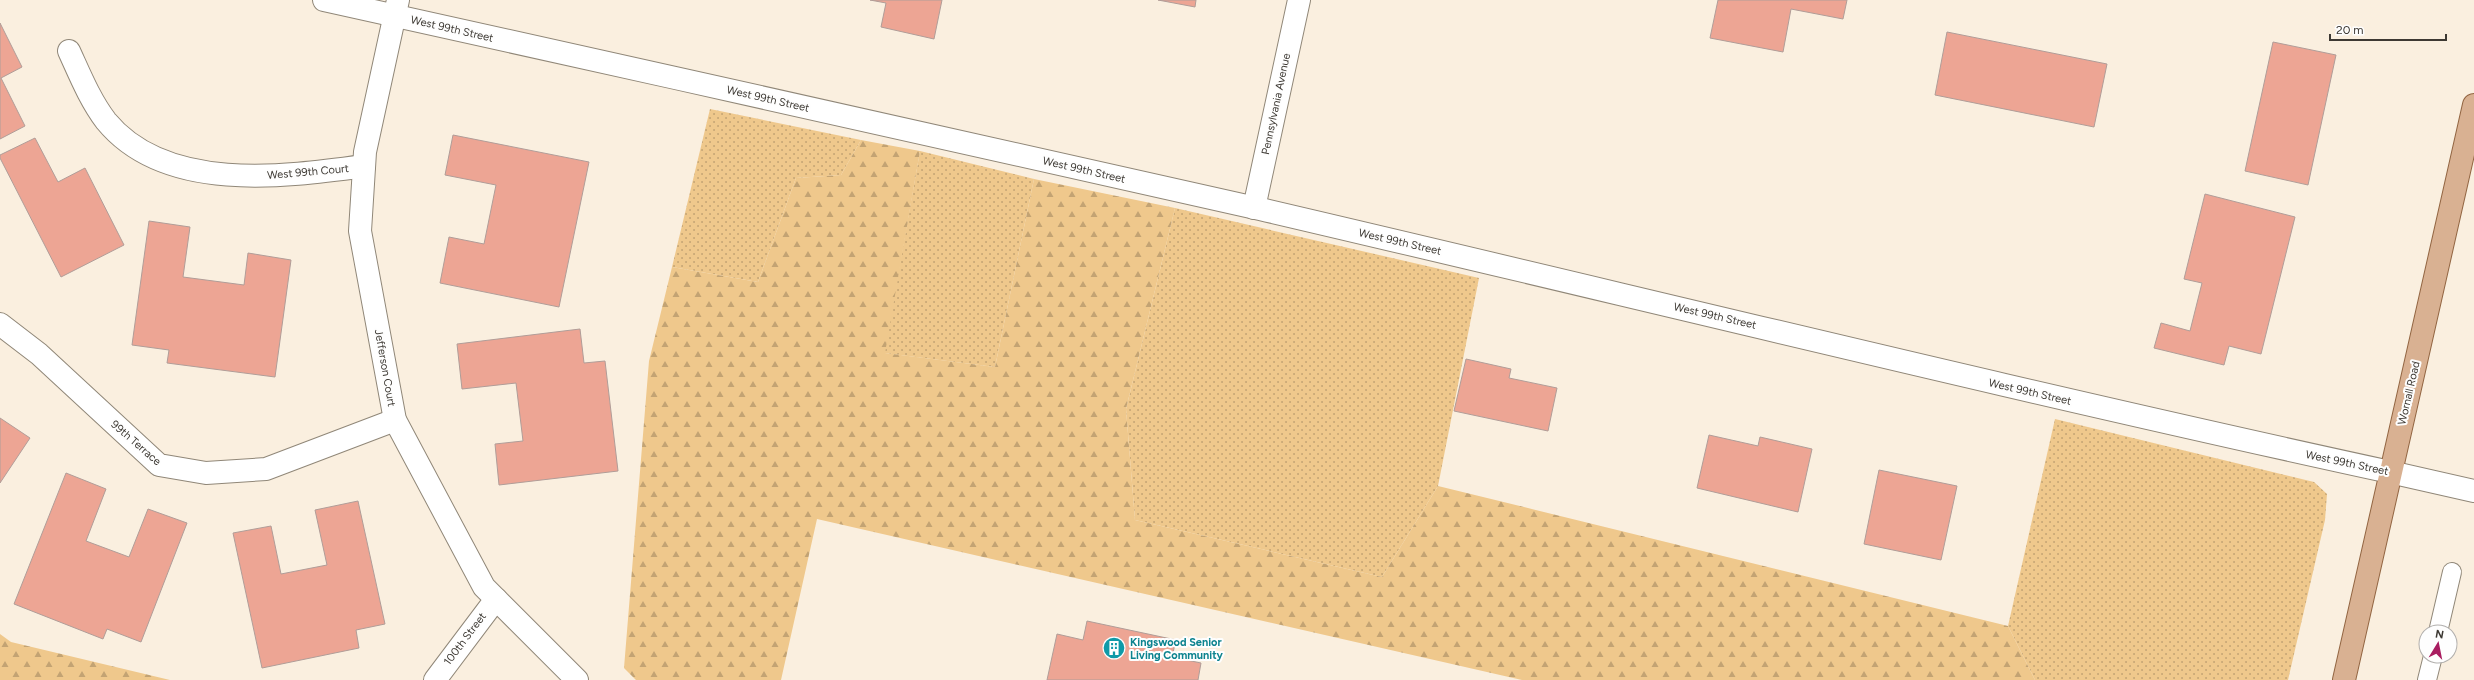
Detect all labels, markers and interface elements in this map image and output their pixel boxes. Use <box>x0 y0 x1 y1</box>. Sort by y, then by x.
street label: West 99th Street <box>409 13 495 45</box>
scale bar <box>2330 16 2446 42</box>
text: 20 m <box>2336 23 2364 37</box>
street label: Pennsylvania Avenue <box>1259 52 1293 156</box>
street label: West 99th Street <box>725 83 811 115</box>
street label: West 99th Street <box>1041 154 1127 186</box>
street label: West 99th Court <box>267 162 349 182</box>
street label: West 99th Street <box>1357 226 1443 258</box>
street label: West 99th Street <box>1672 300 1758 332</box>
street label: Jefferson Court <box>372 328 398 408</box>
street label: Wornall Road <box>2395 360 2423 426</box>
street label: West 99th Street <box>1987 376 2073 408</box>
street label: 99th Terrace <box>108 418 164 468</box>
street label: West 99th Street <box>2304 448 2390 478</box>
street label: 100th Street <box>441 610 489 668</box>
north arrow <box>2418 624 2458 664</box>
text: N <box>2434 628 2445 642</box>
building icon: Kingswood Senior Living Community <box>1101 635 1127 661</box>
place label: Kingswood Senior Living Community <box>1130 636 1224 662</box>

